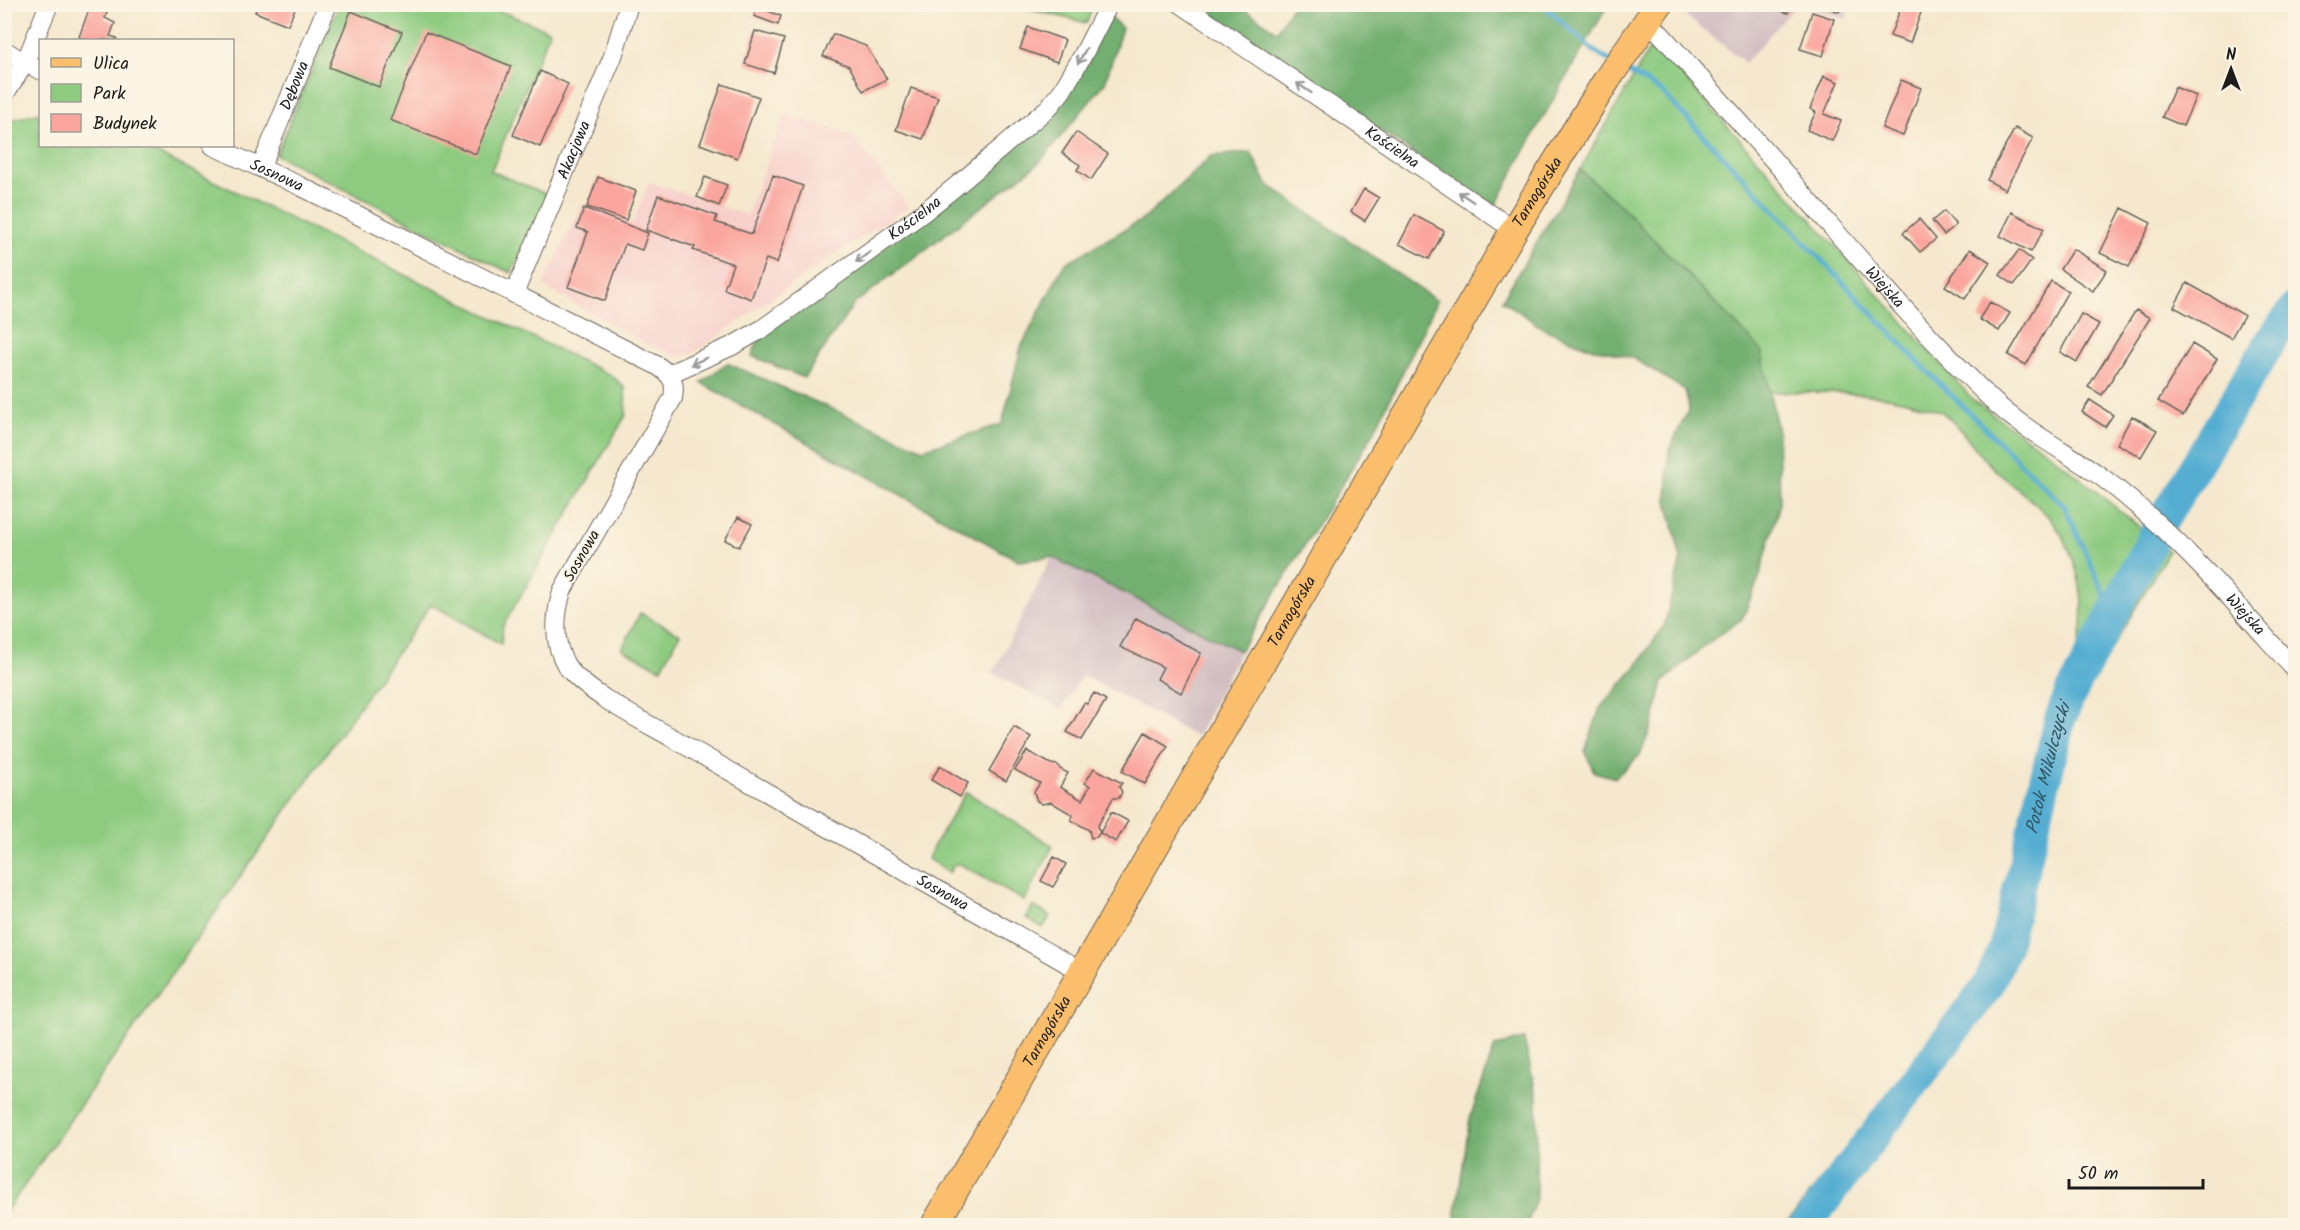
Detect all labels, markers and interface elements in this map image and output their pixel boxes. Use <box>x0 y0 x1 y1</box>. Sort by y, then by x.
legend <box>39 39 234 147</box>
north arrow <box>2201 39 2261 99</box>
text: N <box>2226 43 2236 68</box>
one-way arrow <box>1076 47 1088 64</box>
text: Ulica <box>93 50 129 79</box>
street label: Dębowa <box>273 57 316 114</box>
text: Park <box>93 80 126 109</box>
one-way arrow <box>1297 82 1313 94</box>
text: Budynek <box>93 110 157 139</box>
street label: Akacjowa <box>551 117 597 183</box>
street label: Kościelna <box>1359 120 1425 175</box>
street label: Sosnowa <box>246 152 308 198</box>
street label: Tarnogórska <box>1506 152 1569 232</box>
street label: Kościelna <box>883 190 947 247</box>
one-way arrow <box>1458 191 1474 203</box>
one-way arrow <box>855 251 871 263</box>
street label: Wiejska <box>1859 260 1911 314</box>
one-way arrow <box>690 356 708 367</box>
street label: Sosnowa <box>557 525 607 587</box>
street label: Tarnogórska <box>1261 571 1323 652</box>
street label: Wiejska <box>2220 588 2271 641</box>
water label: Potok Mikulczycki <box>2018 695 2081 837</box>
street label: Sosnowa <box>912 868 973 918</box>
street label: Tarnogórska <box>1017 991 1078 1072</box>
scale bar <box>2069 1152 2202 1190</box>
text: 50 m <box>2078 1160 2118 1189</box>

